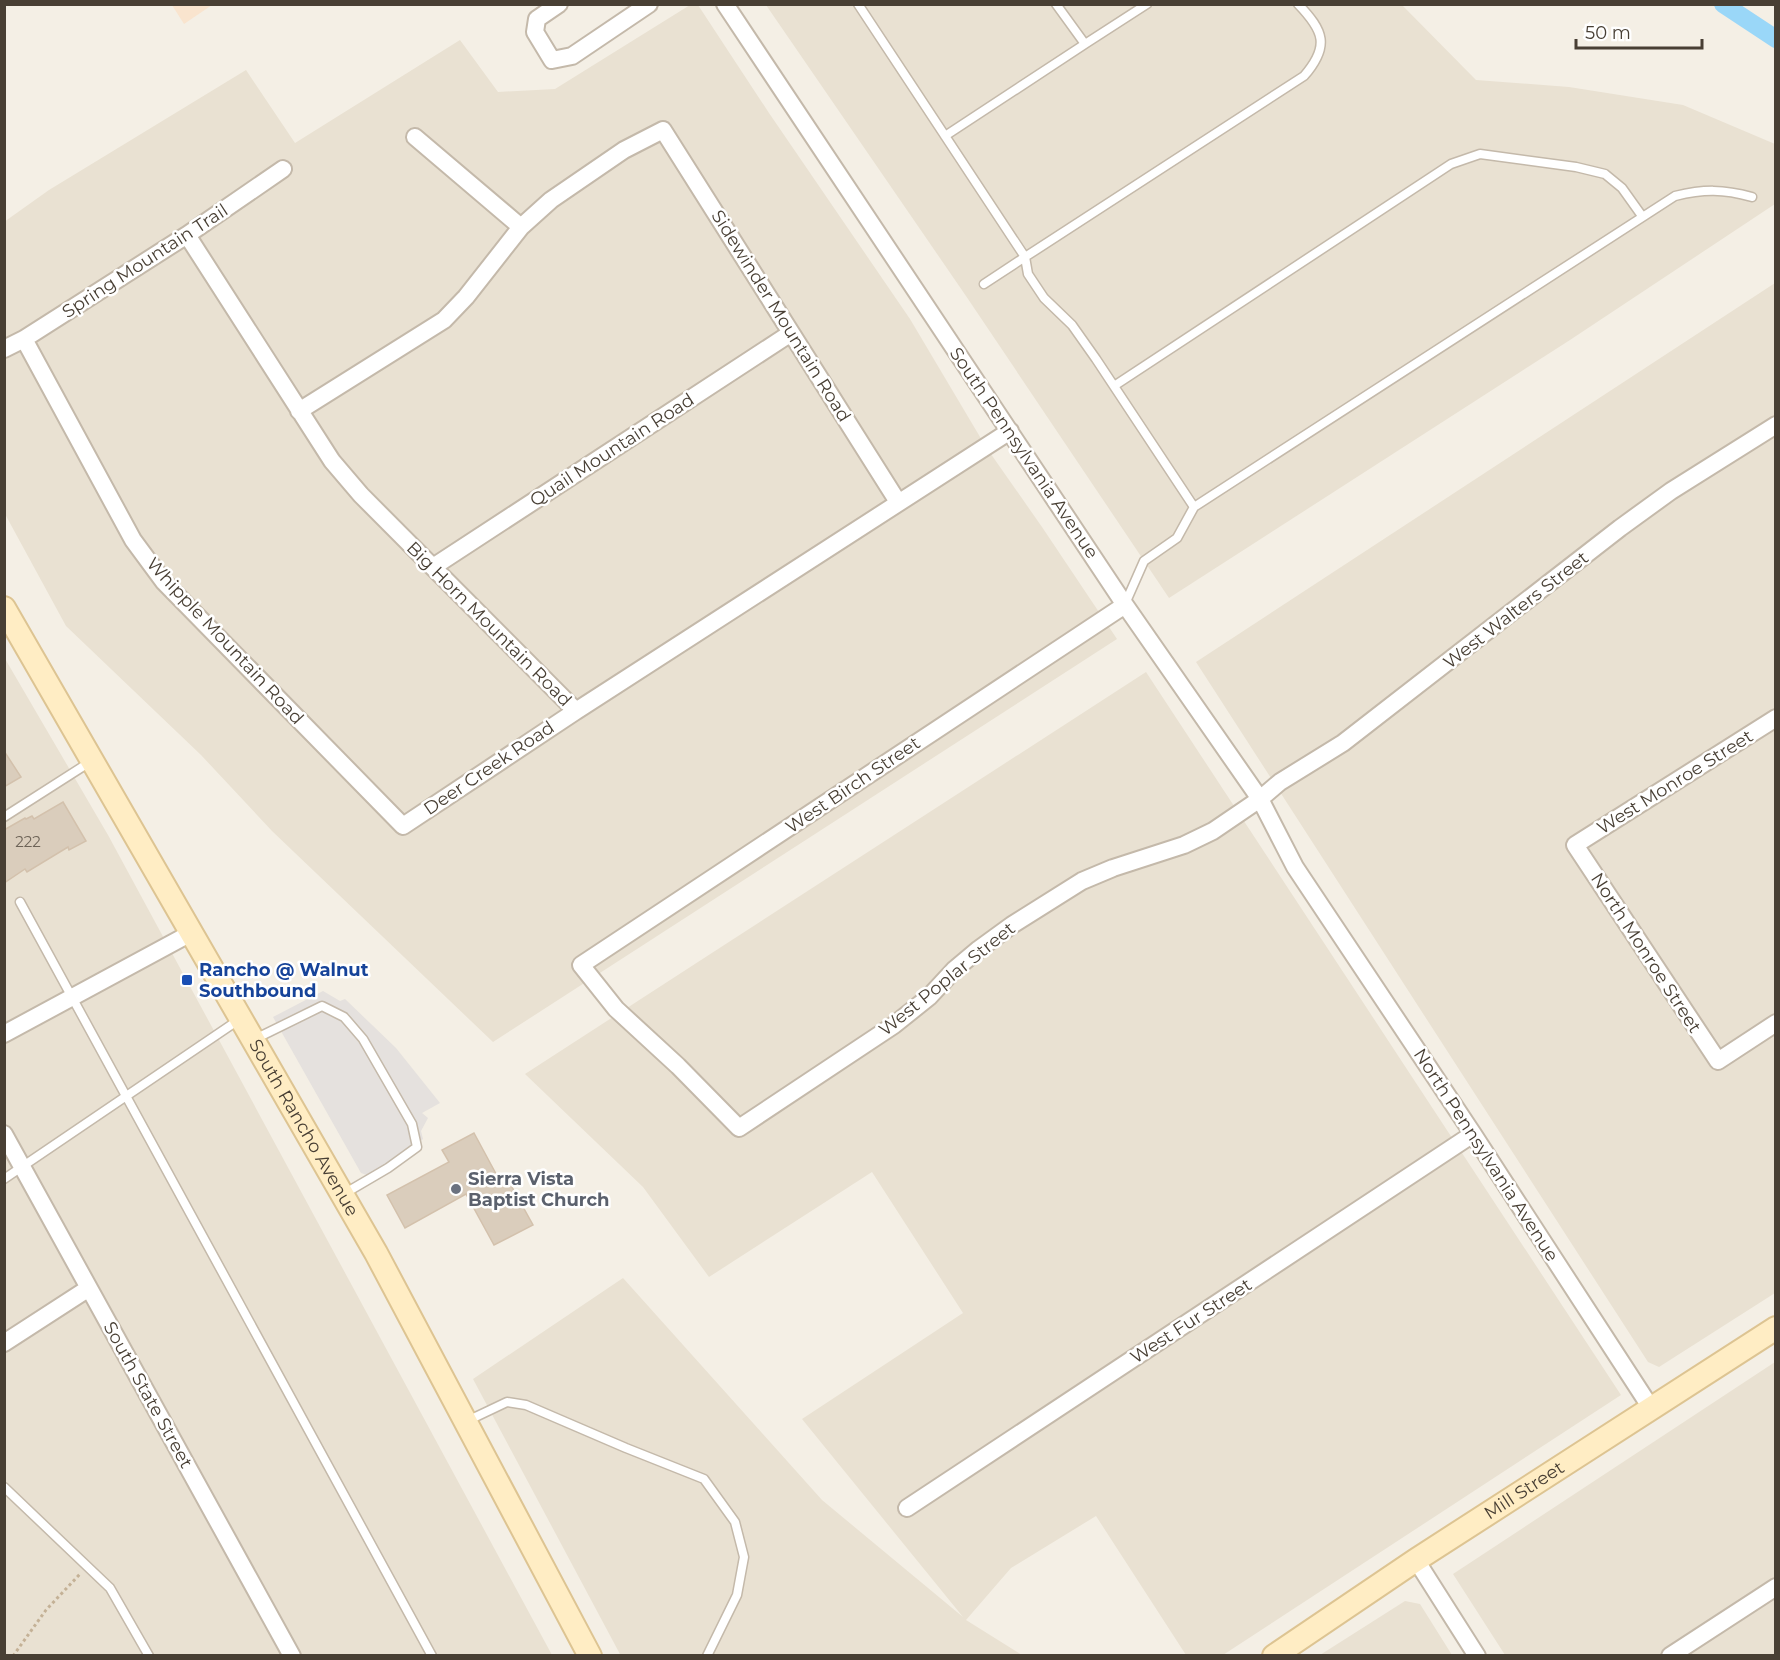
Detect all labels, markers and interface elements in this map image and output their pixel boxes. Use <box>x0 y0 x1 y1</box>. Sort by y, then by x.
scale bar <box>1576 12 1702 50</box>
text: 50 m <box>1585 22 1631 44</box>
street label: Spring Mountain Trail <box>58 199 232 323</box>
street label: Sidewinder Mountain Road <box>707 206 855 426</box>
street label: South Pennsylvania Avenue <box>945 343 1103 563</box>
street label: Quail Mountain Road <box>526 389 698 511</box>
street label: Big Horn Mountain Road <box>402 537 576 711</box>
street label: West Walters Street <box>1439 547 1593 673</box>
street label: Whipple Mountain Road <box>142 553 308 729</box>
street label: Deer Creek Road <box>420 716 558 820</box>
street label: West Monroe Street <box>1593 725 1757 839</box>
street label: West Birch Street <box>782 732 924 838</box>
house number: 222 <box>15 832 41 851</box>
street label: North Monroe Street <box>1586 869 1706 1037</box>
street label: West Poplar Street <box>875 917 1019 1041</box>
place label: Rancho @ Walnut Southbound <box>199 959 369 1002</box>
marker: Rancho @ Walnut Southbound <box>180 973 194 987</box>
street label: South Rancho Avenue <box>244 1035 363 1220</box>
street label: North Pennsylvania Avenue <box>1409 1045 1563 1266</box>
place label: Sierra Vista Baptist Church <box>468 1168 609 1211</box>
marker: Sierra Vista Baptist Church <box>449 1182 463 1196</box>
street label: West Fur Street <box>1126 1274 1256 1368</box>
street label: South State Street <box>99 1318 197 1472</box>
street label: Mill Street <box>1480 1456 1568 1524</box>

